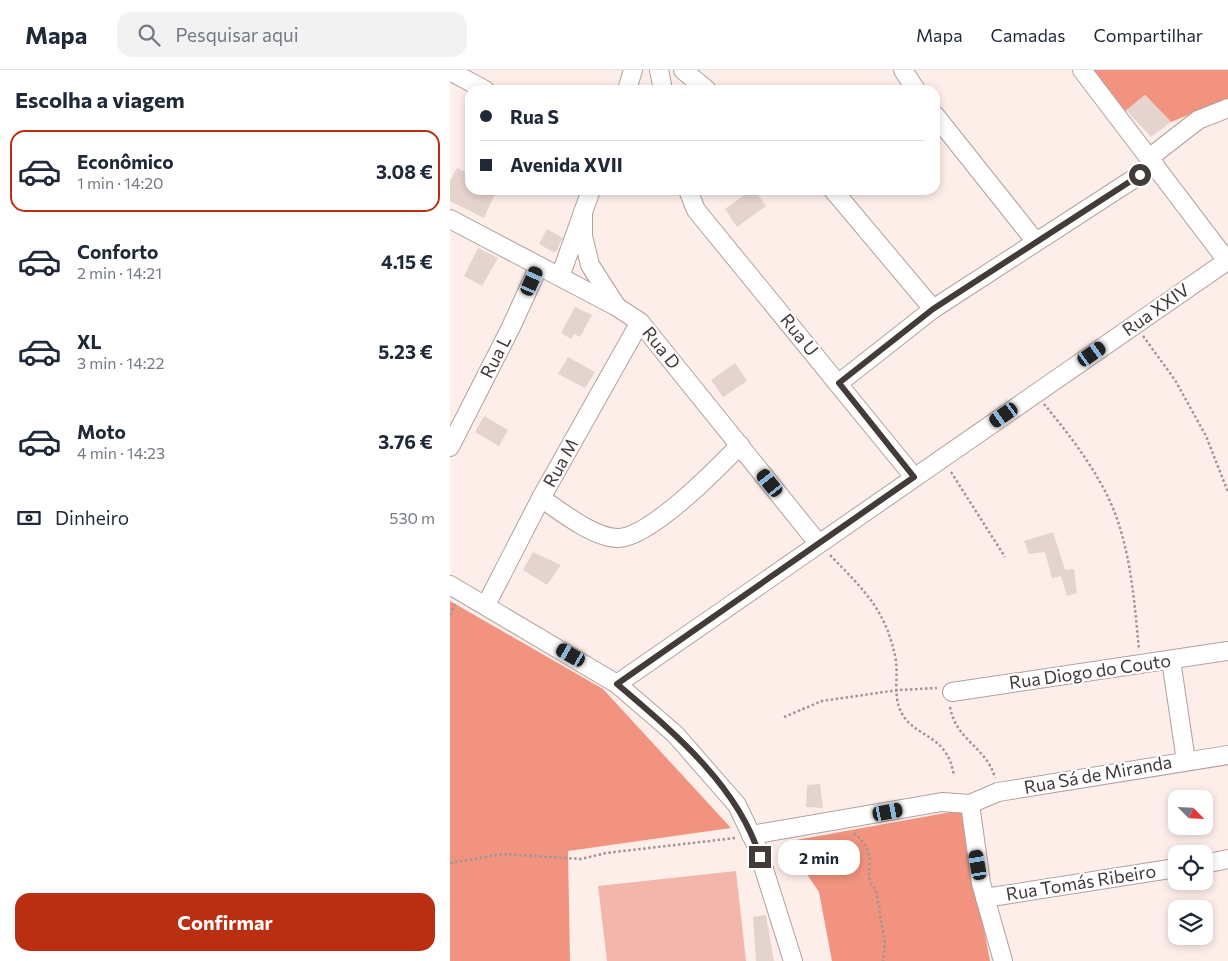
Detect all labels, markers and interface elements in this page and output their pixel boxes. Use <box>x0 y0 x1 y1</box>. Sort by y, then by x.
search box <box>117 12 467 57</box>
text: Mapa <box>25 20 87 49</box>
icon: search <box>135 21 163 49</box>
text: Pesquisar aqui <box>175 23 299 46</box>
text: Mapa <box>916 24 963 46</box>
text: Camadas <box>991 24 1065 46</box>
text: Compartilhar <box>1093 24 1203 46</box>
text: Escolha a viagem <box>15 86 185 113</box>
text: Rua S <box>510 105 559 128</box>
icon: car <box>17 149 62 194</box>
text: Econômico <box>77 150 174 173</box>
text: Avenida XVII <box>510 153 623 176</box>
text: 3.08 € <box>376 160 433 183</box>
route start <box>1129 164 1151 186</box>
text: 1 min · 14:20 <box>77 173 164 192</box>
icon: car <box>17 239 62 284</box>
text: Conforto <box>77 240 158 263</box>
text: 4.15 € <box>381 250 433 273</box>
text: 2 min · 14:21 <box>77 263 162 282</box>
car <box>519 264 544 298</box>
street label: Rua XXIV <box>1118 278 1193 340</box>
street label: Rua U <box>776 309 823 360</box>
street label: Rua D <box>638 322 685 373</box>
icon: car <box>17 329 62 374</box>
text: XL <box>77 330 102 353</box>
street label: Rua L <box>475 331 515 382</box>
car <box>1075 339 1108 369</box>
text: 5.23 € <box>378 340 433 363</box>
text: 3 min · 14:22 <box>77 353 164 372</box>
car <box>987 400 1020 430</box>
icon: car <box>17 419 62 464</box>
text: Moto <box>77 420 126 443</box>
text: 3.76 € <box>378 430 433 453</box>
street label: Rua M <box>538 434 582 491</box>
text: 4 min · 14:23 <box>77 443 165 462</box>
car <box>754 467 785 499</box>
icon: cash <box>15 504 43 532</box>
text: Dinheiro <box>55 506 129 529</box>
text: 530 m <box>389 508 435 527</box>
car <box>554 641 587 669</box>
street label: Rua Diogo do Couto <box>1008 649 1172 693</box>
street label: Rua Sá de Miranda <box>1022 750 1174 798</box>
north arrow <box>1168 790 1212 835</box>
map controls <box>1168 790 1213 945</box>
car <box>871 802 904 822</box>
callout: 2 min <box>778 840 860 874</box>
button: locate <box>1168 845 1213 890</box>
route end <box>749 846 771 868</box>
text: 2 min <box>799 848 839 867</box>
car <box>968 849 987 881</box>
street label: Rua Tomás Ribeiro <box>1004 859 1157 905</box>
button: Confirmar <box>15 893 435 951</box>
button: layers <box>1168 900 1213 945</box>

